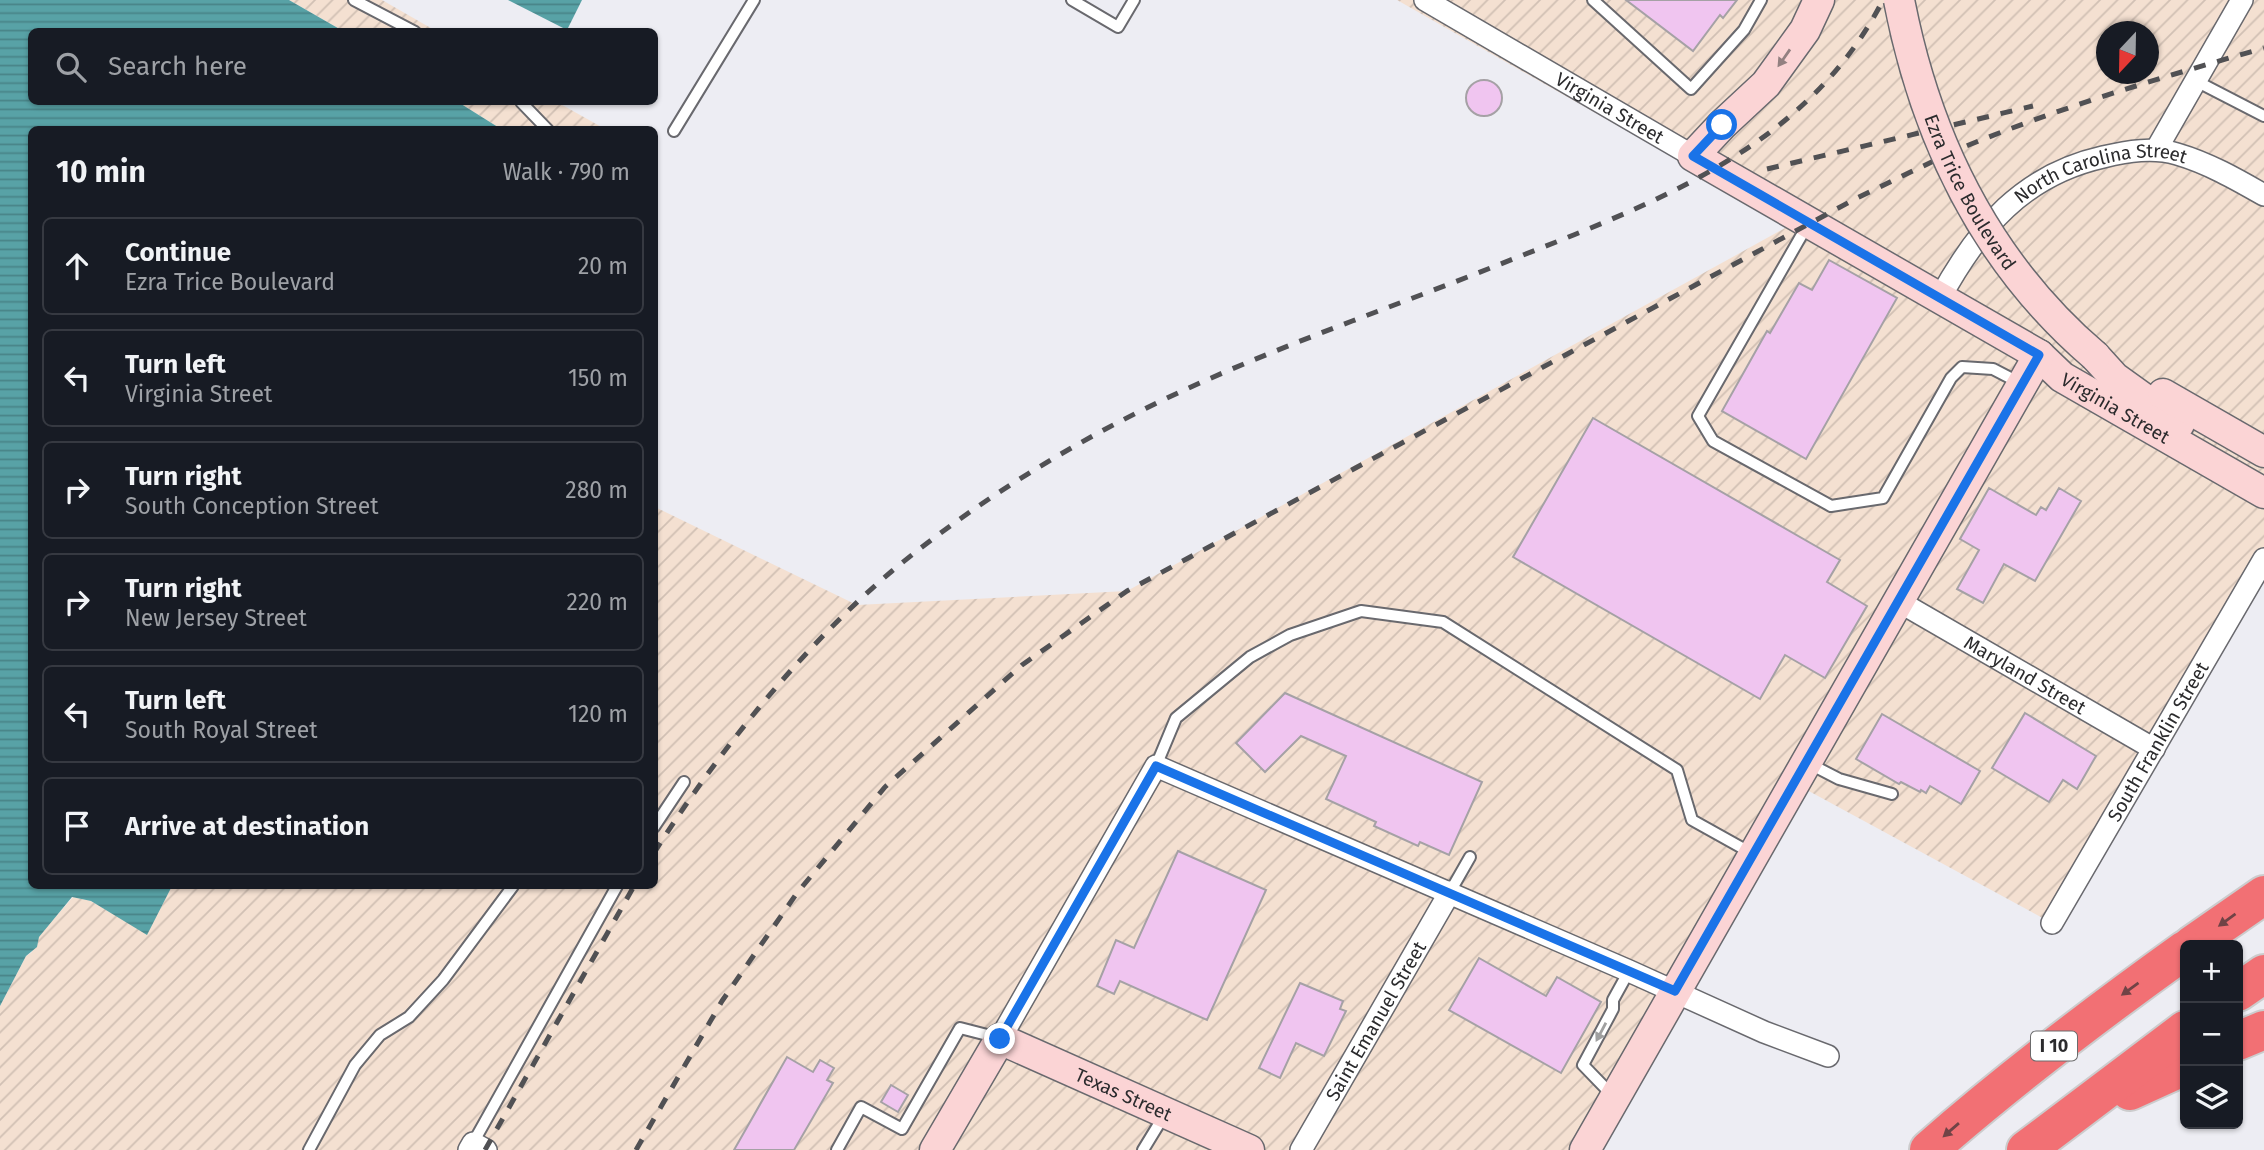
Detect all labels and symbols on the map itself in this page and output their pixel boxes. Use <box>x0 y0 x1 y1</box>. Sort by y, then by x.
north arrow <box>2096 21 2159 84</box>
one-way arrow <box>1777 49 1791 67</box>
street label: Virginia Street <box>1551 68 1668 149</box>
route start <box>1706 109 1737 140</box>
street label: Ezra Trice Boulevard <box>1919 111 2021 275</box>
street label: North Carolina Street <box>2010 139 2190 208</box>
street label: Virginia Street <box>2057 368 2174 449</box>
street label: Maryland Street <box>1960 631 2090 719</box>
street label: South Franklin Street <box>2103 658 2214 826</box>
one-way arrow <box>2218 912 2236 926</box>
street label: Saint Emanuel Street <box>1321 937 1431 1105</box>
one-way arrow <box>2121 982 2139 996</box>
one-way arrow <box>1595 1022 1607 1042</box>
route end <box>984 1023 1015 1054</box>
road number: I 10 <box>2031 1031 2077 1060</box>
street label: Texas Street <box>1071 1063 1176 1126</box>
one-way arrow <box>1942 1122 1960 1138</box>

